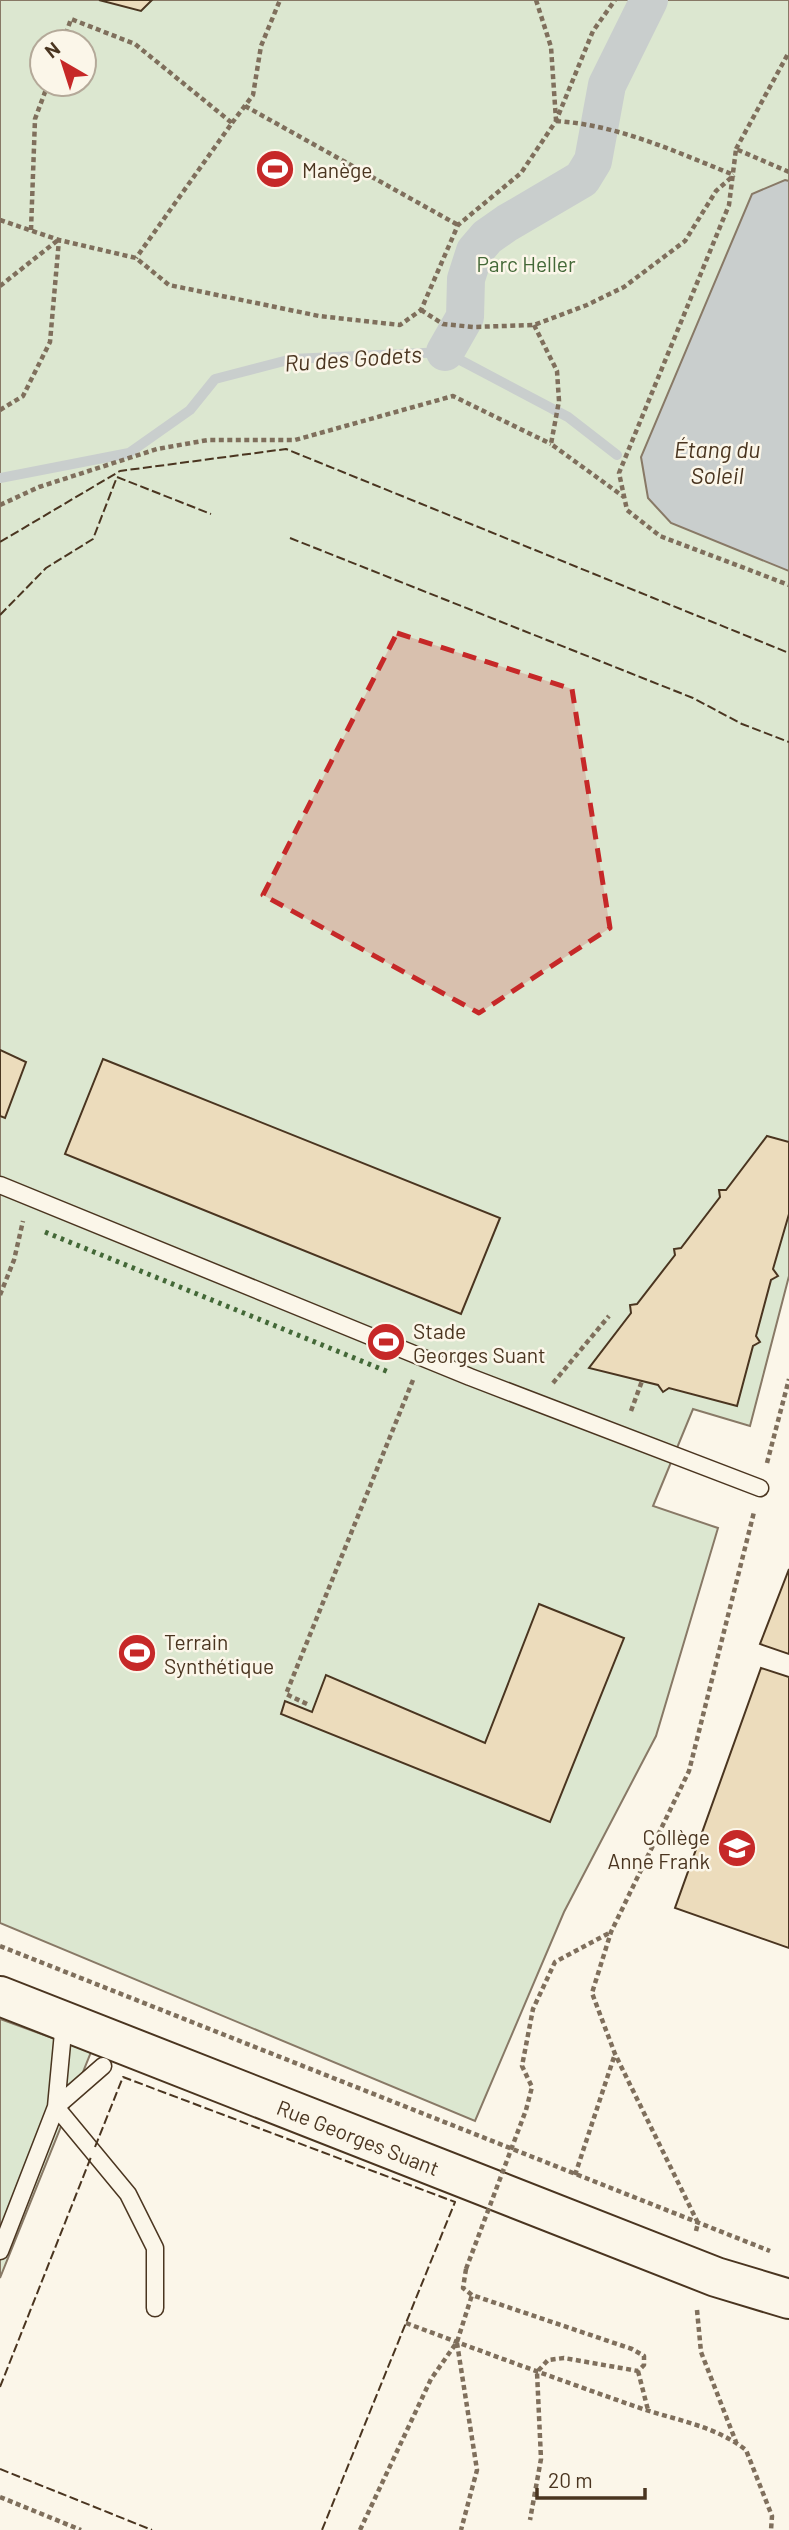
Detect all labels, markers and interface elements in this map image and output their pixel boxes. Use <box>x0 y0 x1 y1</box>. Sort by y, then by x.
north arrow <box>28 28 98 98</box>
text: N <box>40 36 64 62</box>
sports icon: Manège <box>254 148 296 190</box>
place label: Manège <box>302 157 373 182</box>
park label: Parc Heller <box>476 251 576 276</box>
water label: Ru des Godets <box>283 339 423 377</box>
water label: Étang du Soleil <box>674 435 760 489</box>
place label: Stade Georges Suant <box>413 1318 546 1367</box>
sports icon: Stade Georges Suant <box>365 1321 407 1363</box>
place label: Terrain Synthétique <box>164 1629 274 1678</box>
sports icon: Terrain Synthétique <box>116 1632 158 1674</box>
place label: Collège Anne Frank <box>608 1824 710 1873</box>
school or university icon: Collège Anne Frank <box>716 1827 758 1869</box>
street label: Rue Georges Suant <box>274 2094 443 2180</box>
scale bar <box>537 2456 646 2500</box>
text: 20 m <box>548 2467 593 2492</box>

